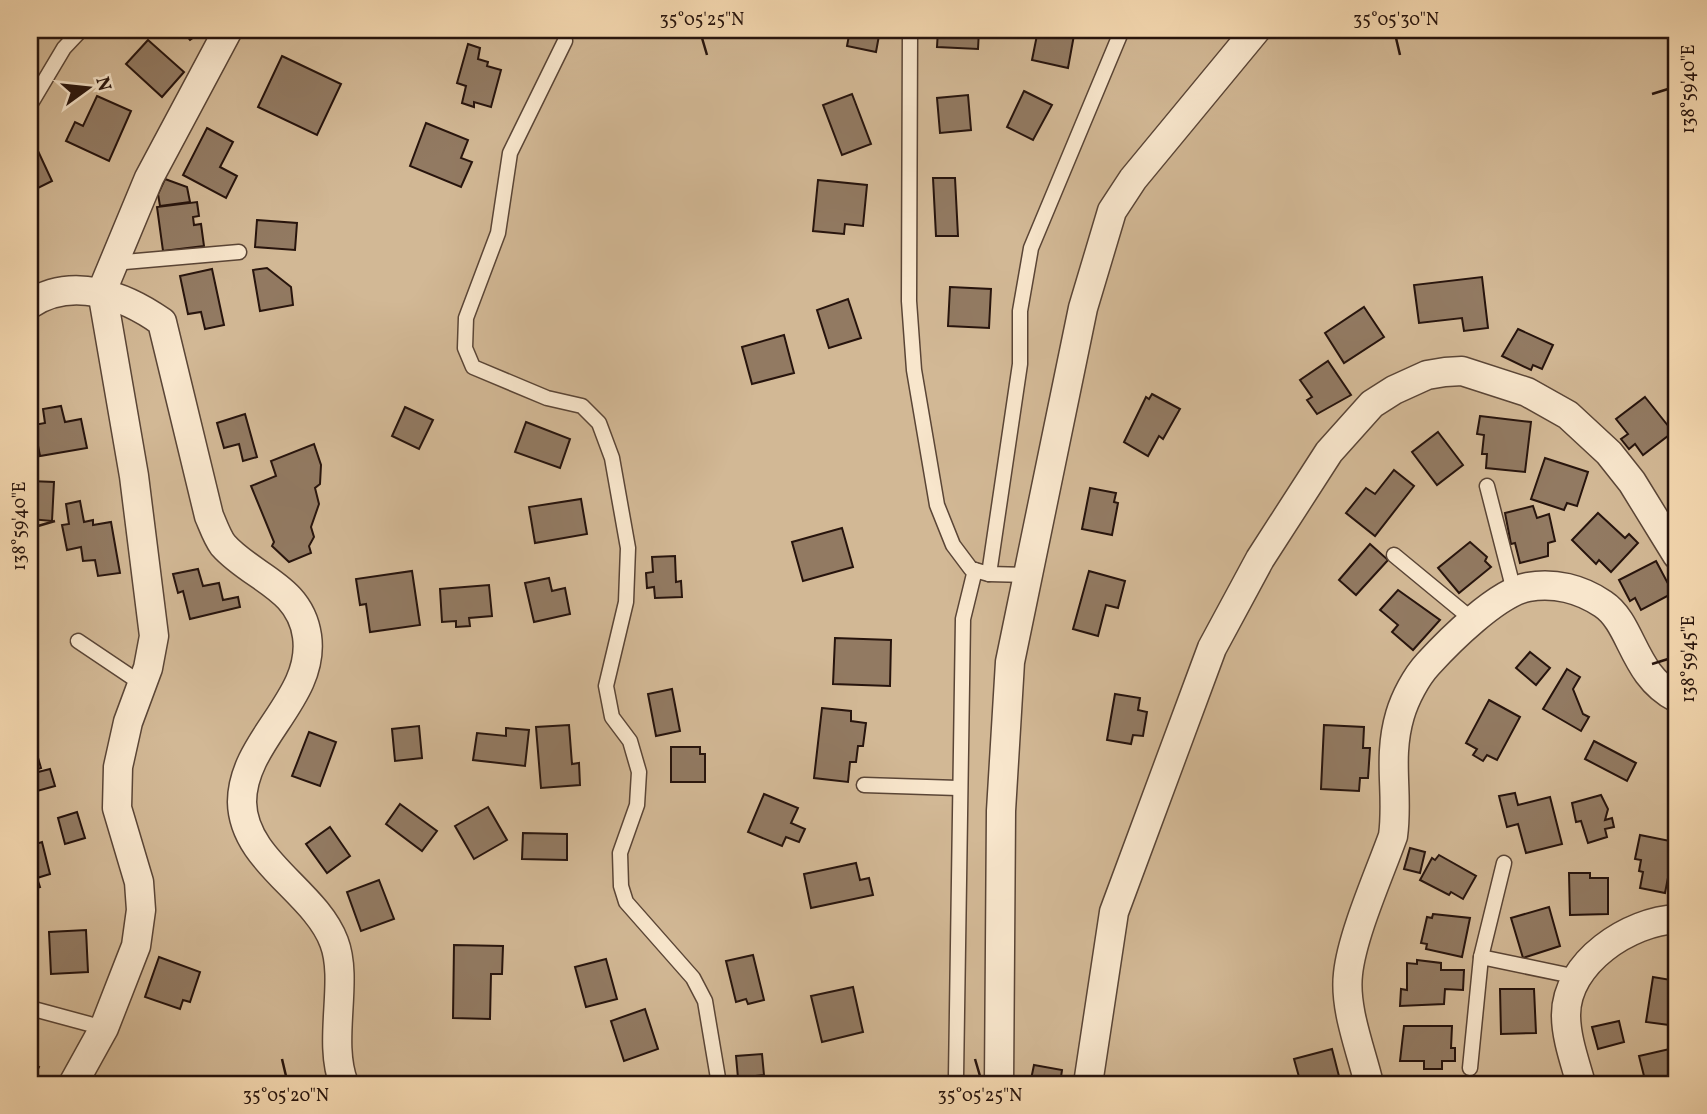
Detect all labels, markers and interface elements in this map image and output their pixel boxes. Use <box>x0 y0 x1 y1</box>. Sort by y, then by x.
text: 35°05'25"N <box>660 8 744 33</box>
text: 35°05'30"N <box>1353 8 1439 33</box>
text: 138°59'40"E <box>1677 44 1702 134</box>
north arrow <box>52 52 122 122</box>
text: N <box>88 74 117 94</box>
text: 138°59'40"E <box>8 481 33 571</box>
text: 138°59'45"E <box>1677 615 1702 703</box>
text: 35°05'20"N <box>243 1084 329 1109</box>
text: 35°05'25"N <box>938 1084 1022 1109</box>

